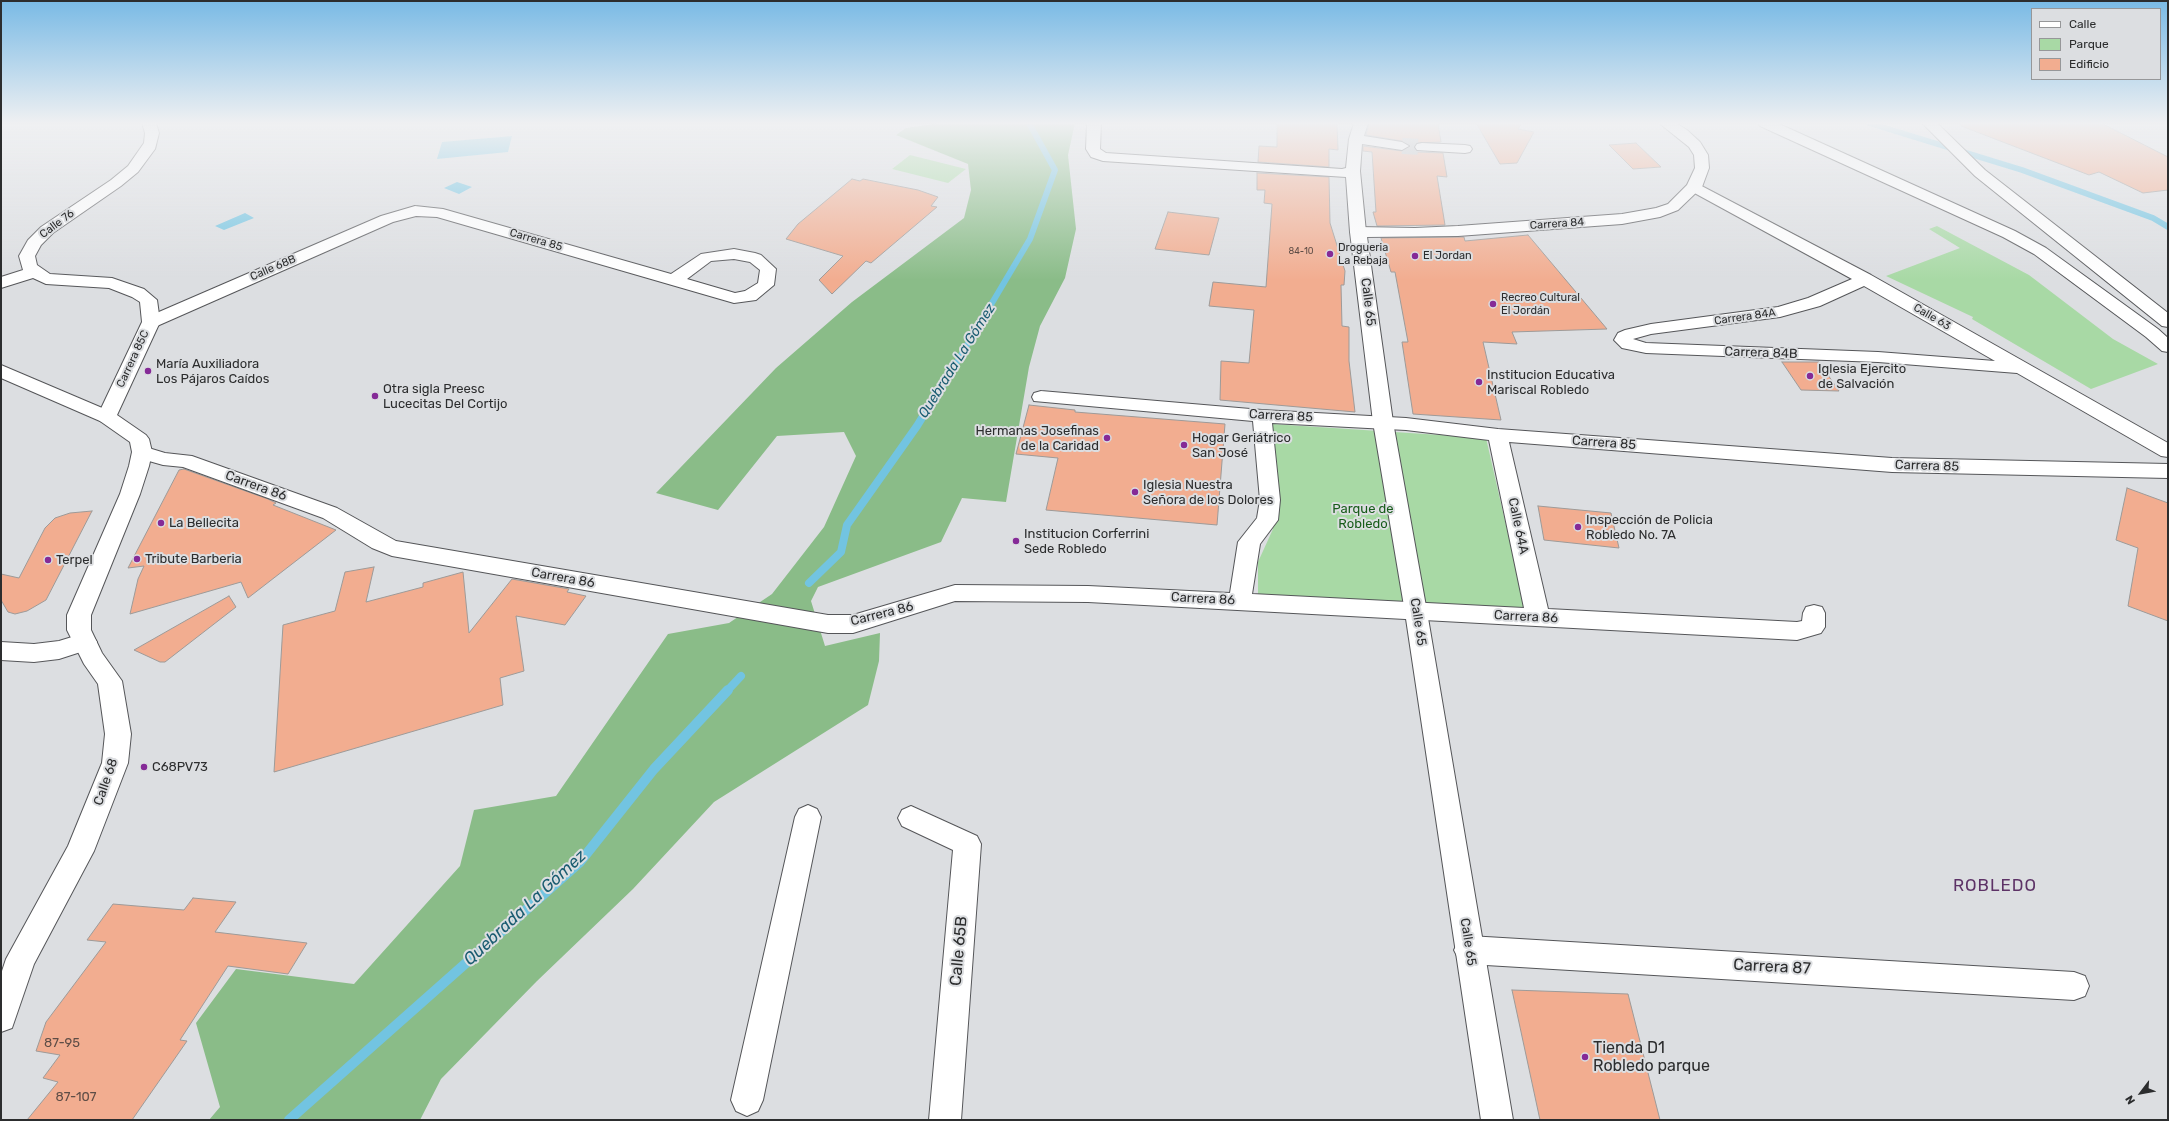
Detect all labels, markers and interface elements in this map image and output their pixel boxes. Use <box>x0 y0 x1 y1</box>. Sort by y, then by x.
legend <box>2031 8 2161 80</box>
text: Calle <box>2069 17 2096 31</box>
text: Parque <box>2069 37 2109 51</box>
text: Edificio <box>2069 57 2109 71</box>
street label: Calle 76 <box>37 207 77 241</box>
street label: Carrera 84 <box>1529 216 1585 232</box>
street label: Carrera 85 <box>508 226 564 254</box>
place label: Drogueria La Rebaja <box>1338 241 1388 267</box>
house number: 84-10 <box>1289 246 1313 256</box>
marker: Drogueria La Rebaja <box>1325 249 1335 259</box>
place label: El Jordan <box>1423 249 1472 263</box>
marker: El Jordan <box>1410 251 1420 261</box>
street label: Calle 68B <box>248 252 298 284</box>
street label: Calle 65 <box>1357 277 1379 327</box>
place label: Recreo Cultural El Jordán <box>1501 291 1580 317</box>
marker: Recreo Cultural El Jordán <box>1488 299 1498 309</box>
water label: Quebrada La Gómez <box>915 301 999 421</box>
street label: Calle 63 <box>1911 301 1953 333</box>
street label: Carrera 84A <box>1713 306 1777 328</box>
street label: Carrera 85C <box>114 328 152 390</box>
street label: Carrera 84B <box>1724 344 1798 362</box>
place label: María Auxiliadora Los Pájaros Caídos <box>156 356 269 387</box>
place label: Iglesia Ejercito de Salvación <box>1818 361 1906 392</box>
marker: María Auxiliadora Los Pájaros Caídos <box>143 366 153 376</box>
place label: Institucion Educativa Mariscal Robledo <box>1487 367 1615 398</box>
marker: Iglesia Ejercito de Salvación <box>1805 371 1815 381</box>
marker: Institucion Educativa Mariscal Robledo <box>1474 377 1484 387</box>
place label: Otra sigla Preesc Lucecitas Del Cortijo <box>383 381 507 412</box>
marker: Otra sigla Preesc Lucecitas Del Cortijo <box>370 391 380 401</box>
street label: Carrera 85 <box>1249 407 1313 425</box>
place label: Hermanas Josefinas de la Caridad <box>976 423 1099 454</box>
place label: Hogar Geriátrico San José <box>1192 430 1291 461</box>
marker: Hermanas Josefinas de la Caridad <box>1102 433 1112 443</box>
street label: Carrera 85 <box>1572 433 1636 453</box>
marker: Hogar Geriátrico San José <box>1179 440 1189 450</box>
street label: Carrera 85 <box>1895 457 1959 475</box>
street label: Carrera 86 <box>223 468 289 504</box>
place label: Iglesia Nuestra Señora de los Dolores <box>1143 477 1273 508</box>
marker: Iglesia Nuestra Señora de los Dolores <box>1130 487 1140 497</box>
street label: Calle 64A <box>1504 496 1532 556</box>
park label: Parque de Robledo <box>1332 501 1394 532</box>
place label: Inspección de Policia Robledo No. 7A <box>1586 512 1713 543</box>
place label: La Bellecita <box>169 515 239 531</box>
marker: La Bellecita <box>156 518 166 528</box>
marker: Inspección de Policia Robledo No. 7A <box>1573 522 1583 532</box>
place label: Institucion Corferrini Sede Robledo <box>1024 526 1149 557</box>
marker: Institucion Corferrini Sede Robledo <box>1011 536 1021 546</box>
place label: Tribute Barberia <box>145 551 242 567</box>
place label: Terpel <box>56 552 93 568</box>
marker: Tribute Barberia <box>132 554 142 564</box>
marker: Terpel <box>43 555 53 565</box>
street label: Carrera 86 <box>530 565 596 591</box>
street label: Carrera 86 <box>1171 590 1235 608</box>
street label: Calle 65 <box>1407 597 1429 647</box>
street label: Carrera 86 <box>849 599 915 629</box>
street label: Carrera 86 <box>1494 608 1558 626</box>
street label: Calle 68 <box>91 756 121 808</box>
place label: C68PV73 <box>152 759 208 775</box>
marker: C68PV73 <box>139 762 149 772</box>
water label: Quebrada La Gómez <box>459 846 591 970</box>
district label: ROBLEDO <box>1953 876 2037 896</box>
street label: Calle 65B <box>946 915 972 987</box>
street label: Calle 65 <box>1457 917 1479 967</box>
street label: Carrera 87 <box>1733 955 1811 979</box>
house number: 87-95 <box>44 1035 80 1051</box>
place label: Tienda D1 Robledo parque <box>1593 1038 1710 1076</box>
marker: Tienda D1 Robledo parque <box>1580 1052 1590 1062</box>
north arrow <box>2121 1073 2161 1113</box>
house number: 87-107 <box>56 1089 96 1105</box>
text: N <box>2123 1093 2138 1106</box>

